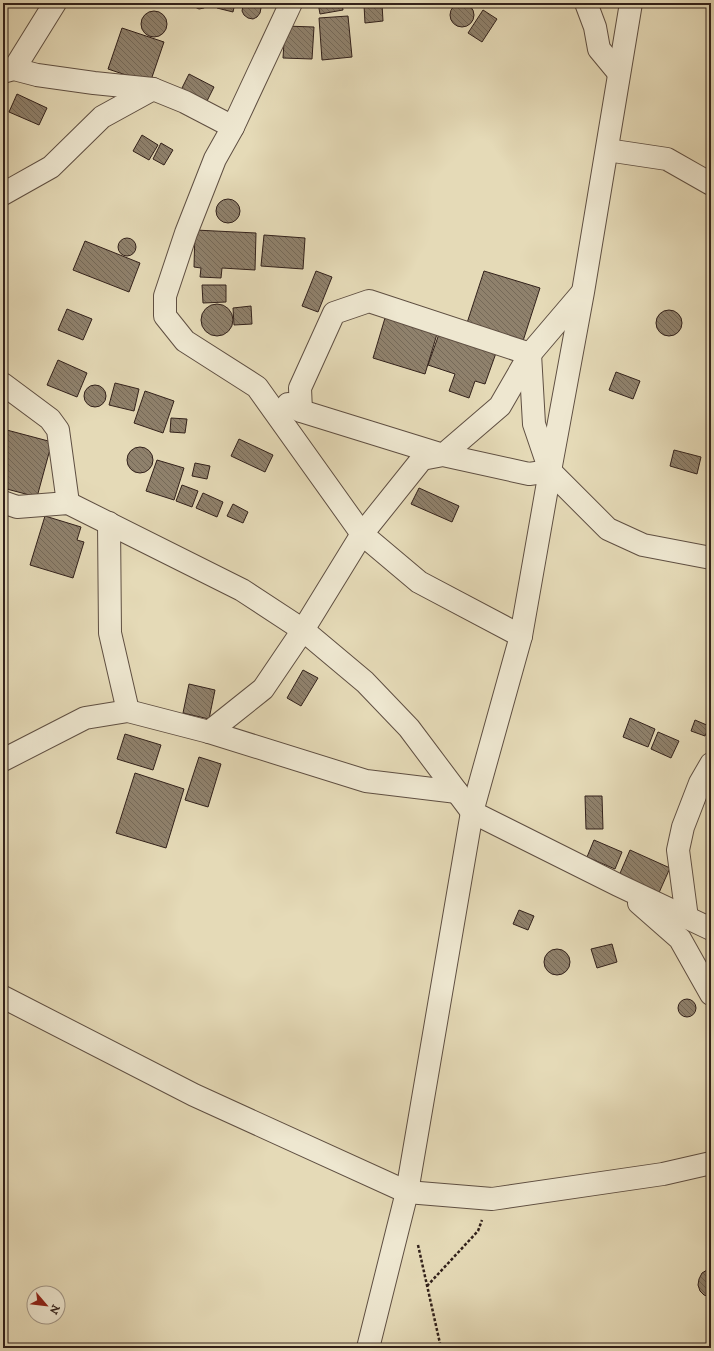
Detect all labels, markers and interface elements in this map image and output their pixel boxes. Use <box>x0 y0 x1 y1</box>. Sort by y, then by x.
north arrow <box>26 1285 66 1325</box>
text: N <box>46 1302 62 1316</box>

